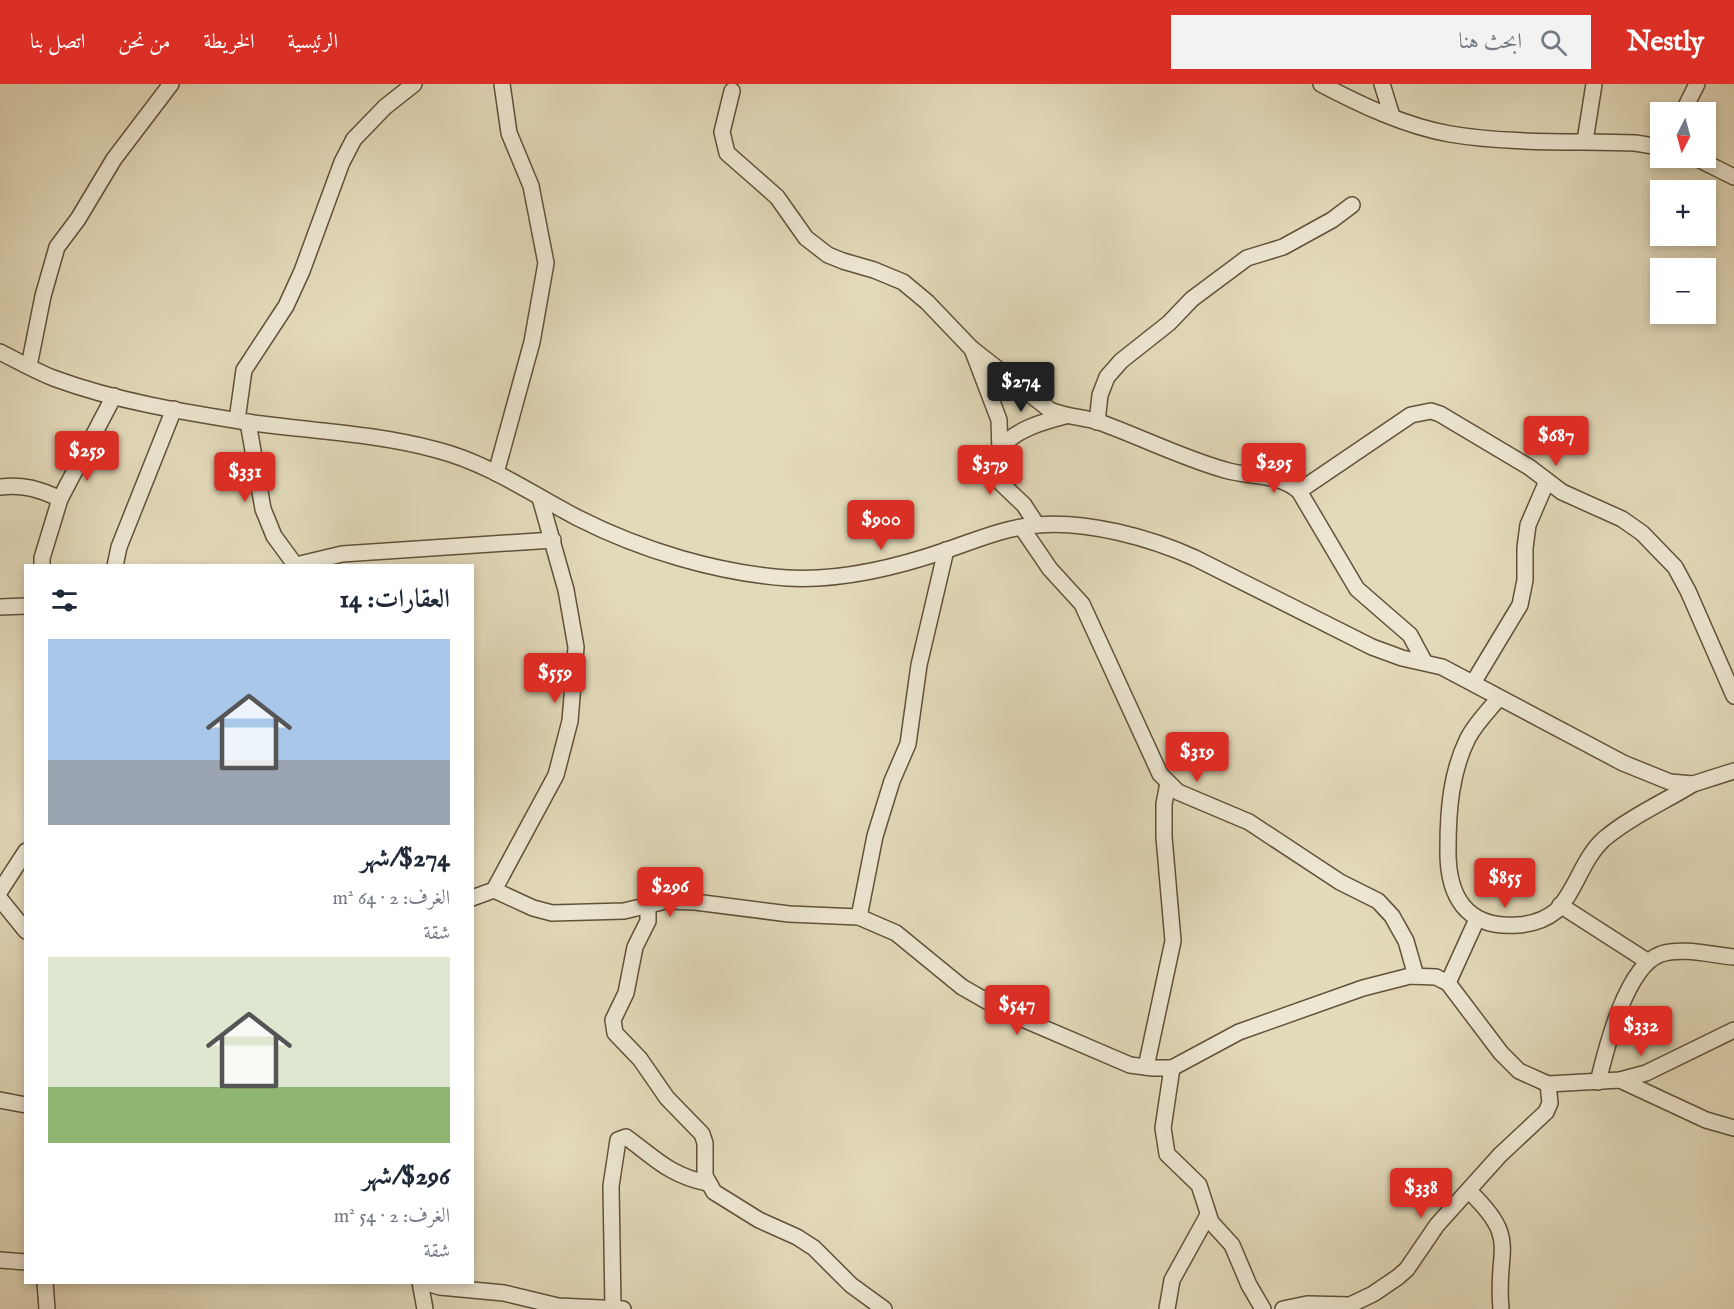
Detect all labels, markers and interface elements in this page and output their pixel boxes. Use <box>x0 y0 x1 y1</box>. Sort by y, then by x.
search box <box>1171 15 1591 69</box>
text: Nestly <box>1627 25 1704 60</box>
icon: search <box>1537 26 1570 59</box>
text: ابحث هنا <box>1459 28 1522 56</box>
text: اتصل بنا <box>30 29 85 56</box>
text: من نحن <box>118 29 170 56</box>
text: الخريطة <box>203 29 255 56</box>
text: الرئيسية <box>288 29 338 56</box>
north arrow <box>1650 102 1716 168</box>
map controls <box>1650 102 1716 324</box>
button: + <box>1650 180 1716 246</box>
button: − <box>1650 258 1716 324</box>
pin: $274 <box>985 362 1057 413</box>
text: $274 <box>1001 369 1041 394</box>
pin: $687 <box>1520 416 1592 467</box>
text: $687 <box>1538 423 1574 448</box>
pin: $259 <box>51 431 123 482</box>
text: $259 <box>69 438 105 463</box>
pin: $295 <box>1238 443 1310 494</box>
pin: $379 <box>954 445 1026 496</box>
text: $295 <box>1256 450 1292 475</box>
pin: $331 <box>209 452 281 503</box>
text: $379 <box>972 452 1008 477</box>
text: $331 <box>228 459 262 484</box>
pin: $900 <box>845 500 917 551</box>
text: $900 <box>861 507 901 532</box>
text: العقارات: 14 <box>339 583 450 616</box>
icon: filters <box>48 584 81 617</box>
pin: $559 <box>519 653 591 704</box>
text: $559 <box>538 660 572 685</box>
icon: home <box>195 678 303 786</box>
pin: $319 <box>1161 732 1233 783</box>
text: $319 <box>1180 739 1214 764</box>
text: $274/شهر <box>360 842 450 875</box>
pin: $855 <box>1469 858 1541 909</box>
text: $855 <box>1488 865 1522 890</box>
pin: $296 <box>634 867 706 918</box>
text: $296 <box>651 874 689 899</box>
text: الغرف: 2 · 64 m² <box>332 886 450 911</box>
text: شقة <box>424 921 450 946</box>
pin: $547 <box>981 985 1053 1036</box>
text: $547 <box>999 992 1035 1017</box>
icon: home <box>195 996 303 1104</box>
pin: $332 <box>1605 1006 1677 1057</box>
text: $332 <box>1623 1013 1659 1038</box>
text: $296/شهر <box>362 1160 450 1193</box>
pin: $338 <box>1385 1168 1457 1219</box>
text: $338 <box>1404 1175 1438 1200</box>
text: الغرف: 2 · 54 m² <box>334 1204 450 1229</box>
text: شقة <box>424 1239 450 1264</box>

